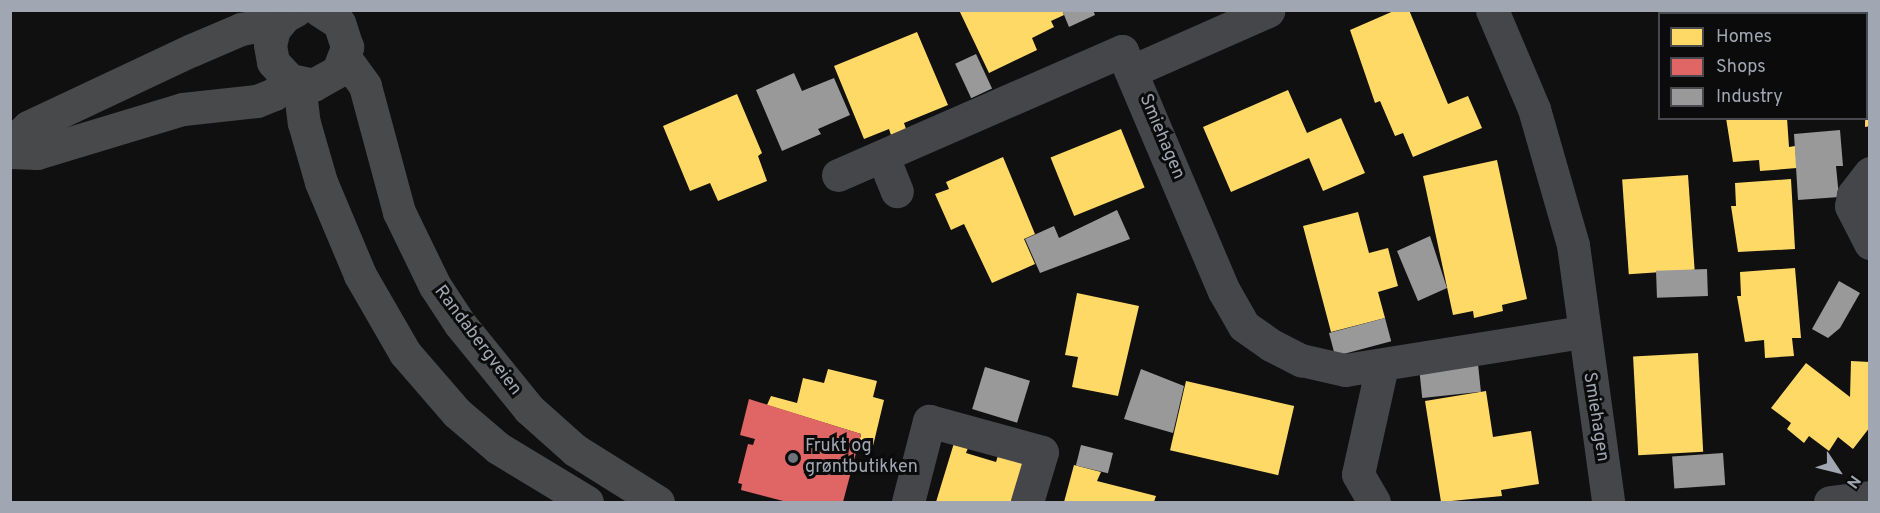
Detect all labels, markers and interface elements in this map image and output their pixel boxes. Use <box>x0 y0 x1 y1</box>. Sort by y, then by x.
legend <box>1658 12 1868 120</box>
text: Homes <box>1716 26 1772 49</box>
text: Shops <box>1716 56 1766 79</box>
text: Industry <box>1716 86 1783 109</box>
street label: Smiehagen <box>1133 91 1189 183</box>
street label: Randabergveien <box>429 282 525 400</box>
street label: Smiehagen <box>1577 371 1613 463</box>
place label: Frukt og grøntbutikken <box>805 437 918 480</box>
north arrow <box>1808 441 1868 501</box>
marker: Frukt og grøntbutikken <box>786 451 800 465</box>
text: N <box>1841 471 1864 492</box>

